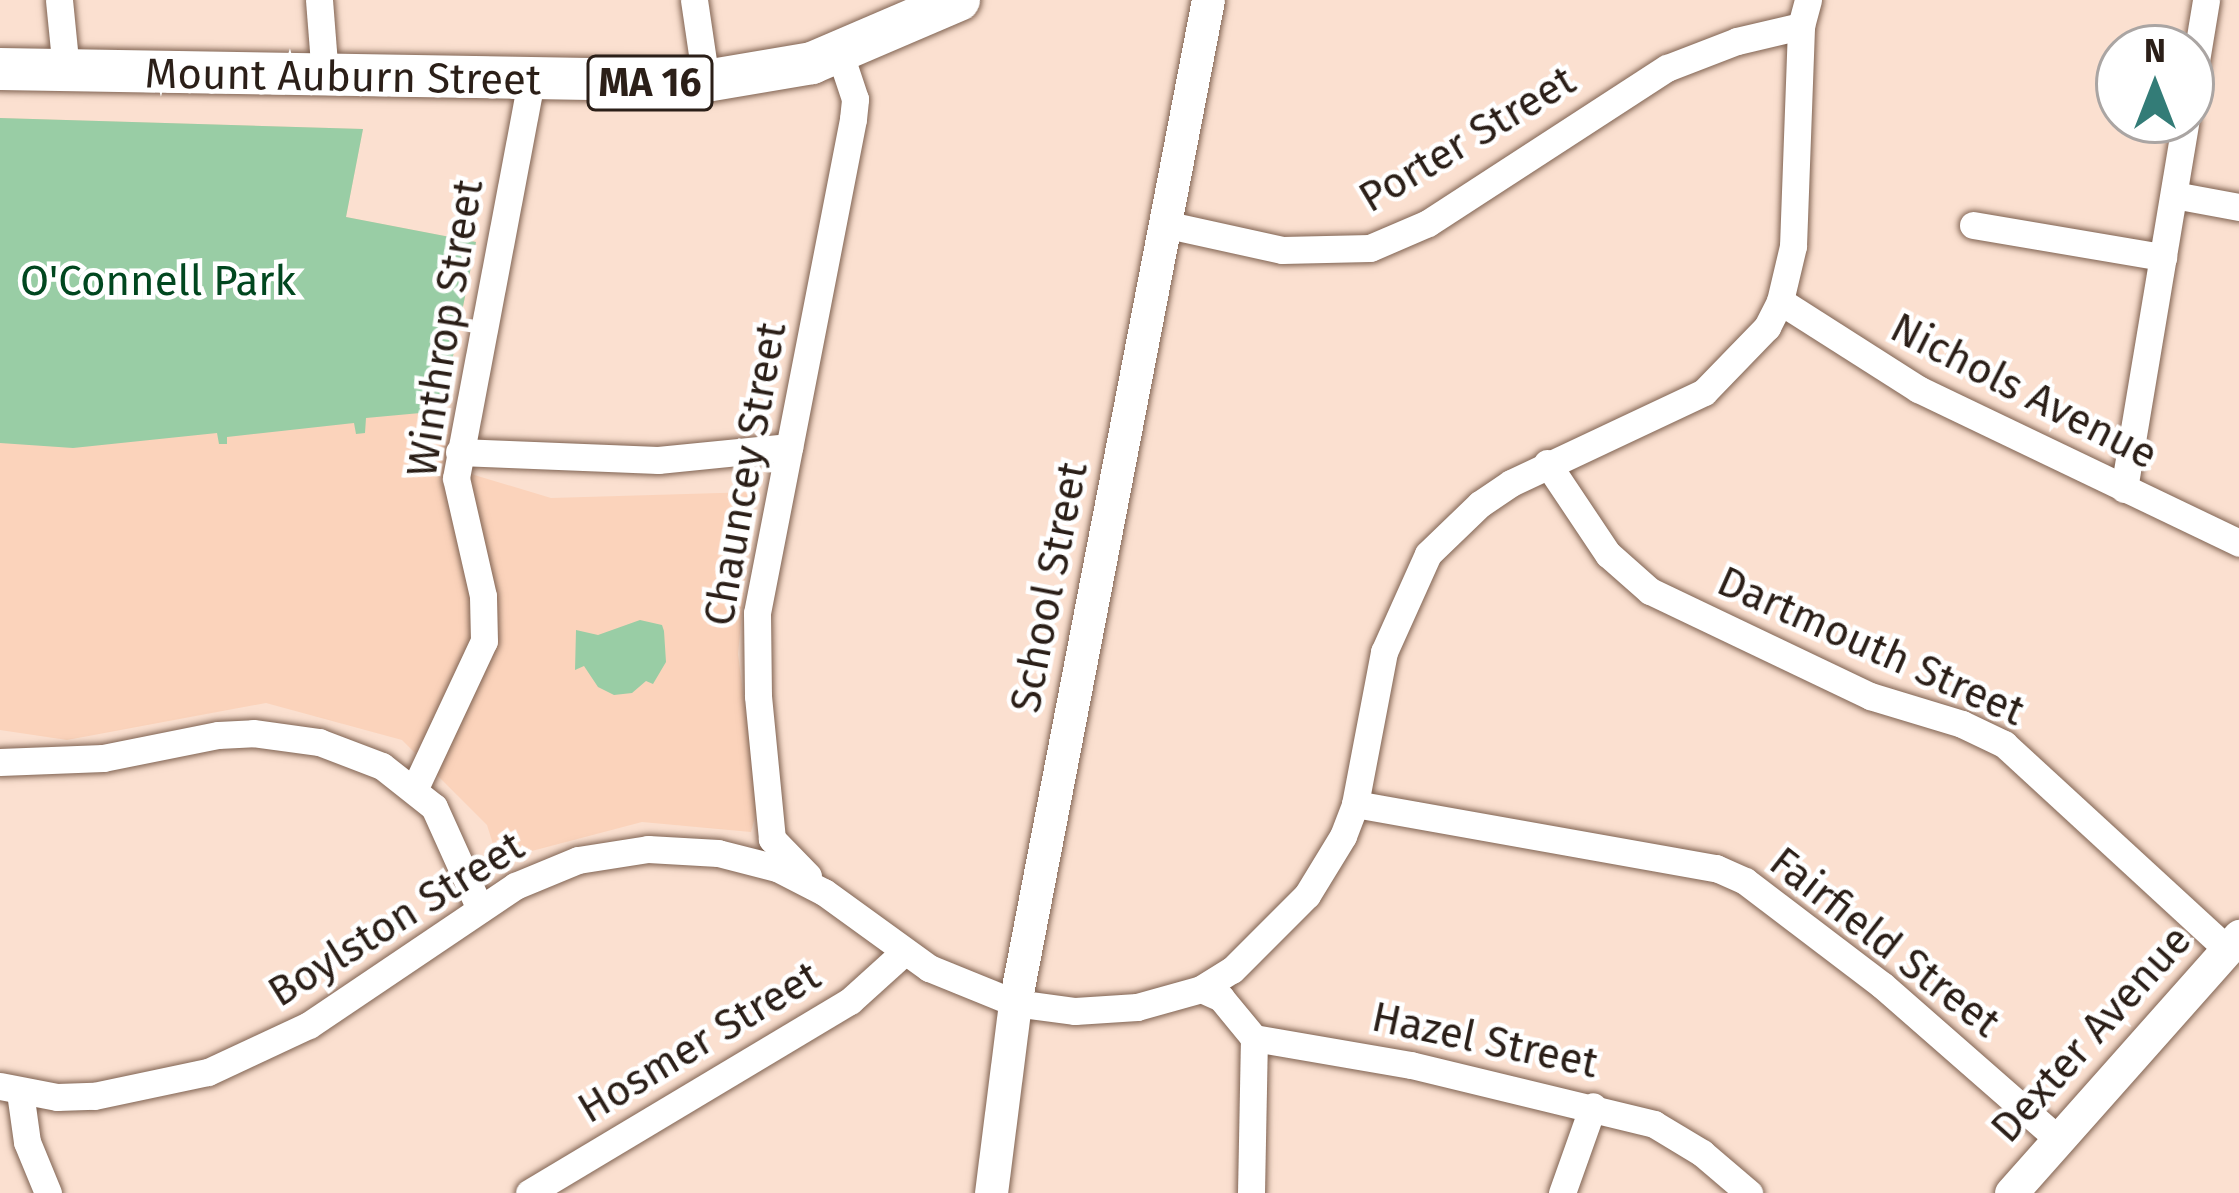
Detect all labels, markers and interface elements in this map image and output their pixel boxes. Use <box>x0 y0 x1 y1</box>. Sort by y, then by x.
north arrow <box>2095 24 2215 144</box>
text: N <box>2144 31 2166 71</box>
street label: Mount Auburn Street <box>144 48 542 106</box>
road number: MA 16 <box>584 50 716 116</box>
street label: Porter Street <box>1350 55 1584 223</box>
street label: Winthrop Street <box>397 176 493 480</box>
park label: O'Connell Park <box>20 256 296 306</box>
street label: Nichols Avenue <box>1882 302 2166 480</box>
street label: Chauncey Street <box>694 318 796 630</box>
street label: School Street <box>1000 458 1098 716</box>
street label: Dartmouth Street <box>1710 556 2032 736</box>
street label: Boylston Street <box>259 820 533 1018</box>
street label: Fairfield Street <box>1760 836 2010 1048</box>
street label: Dexter Avenue <box>1981 915 2201 1153</box>
street label: Hosmer Street <box>569 950 829 1134</box>
street label: Hazel Street <box>1367 991 1603 1089</box>

